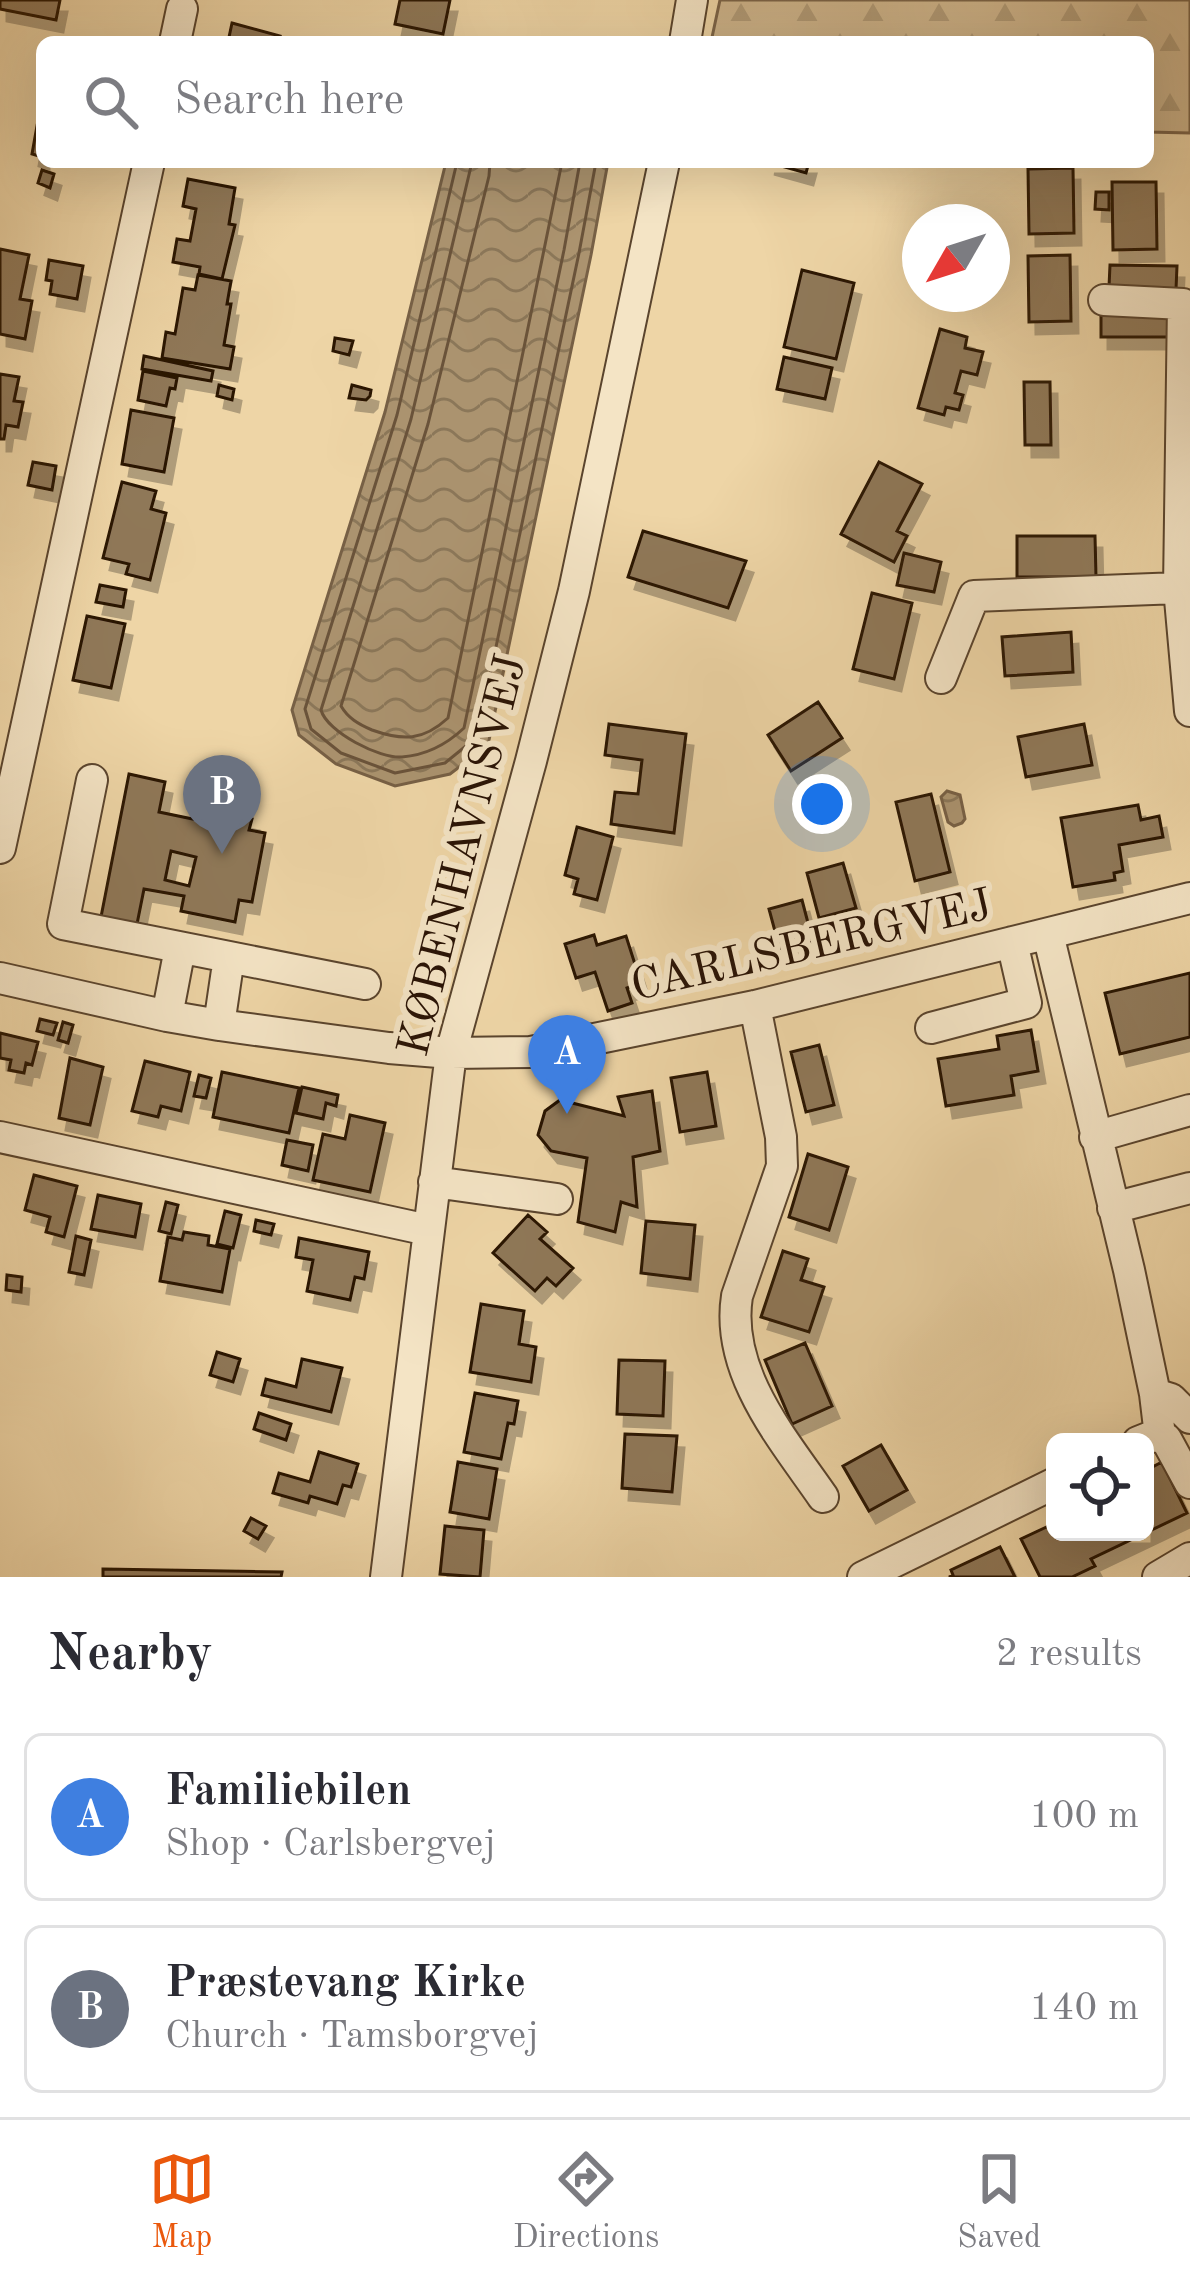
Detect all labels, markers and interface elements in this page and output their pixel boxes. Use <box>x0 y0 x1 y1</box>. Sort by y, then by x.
search box <box>36 36 1154 168</box>
icon: search <box>78 69 144 135</box>
text: Search here <box>174 79 404 124</box>
north arrow <box>902 204 1010 312</box>
street label: KØBENHAVNSVEJ <box>393 651 536 1061</box>
pin: B <box>183 755 261 854</box>
your location <box>792 774 852 834</box>
street label: CARLSBERGVEJ <box>627 884 997 1011</box>
pin: A <box>528 1015 606 1114</box>
map controls <box>1046 1433 1154 1541</box>
button: locate <box>1046 1433 1154 1541</box>
text: Nearby <box>48 1630 213 1681</box>
text: 2 results <box>996 1635 1142 1674</box>
text: Familiebilen <box>165 1770 412 1815</box>
text: A <box>75 1797 105 1836</box>
text: 100 m <box>1029 1797 1139 1836</box>
text: Shop · Carlsbergvej <box>165 1825 496 1864</box>
text: Præstevang Kirke <box>165 1962 526 2007</box>
text: B <box>76 1989 104 2028</box>
text: 140 m <box>1029 1989 1139 2028</box>
text: Church · Tamsborgvej <box>165 2017 539 2056</box>
tab: Map <box>149 2146 215 2259</box>
tab: Directions <box>513 2146 659 2259</box>
tab: Saved <box>957 2146 1041 2259</box>

